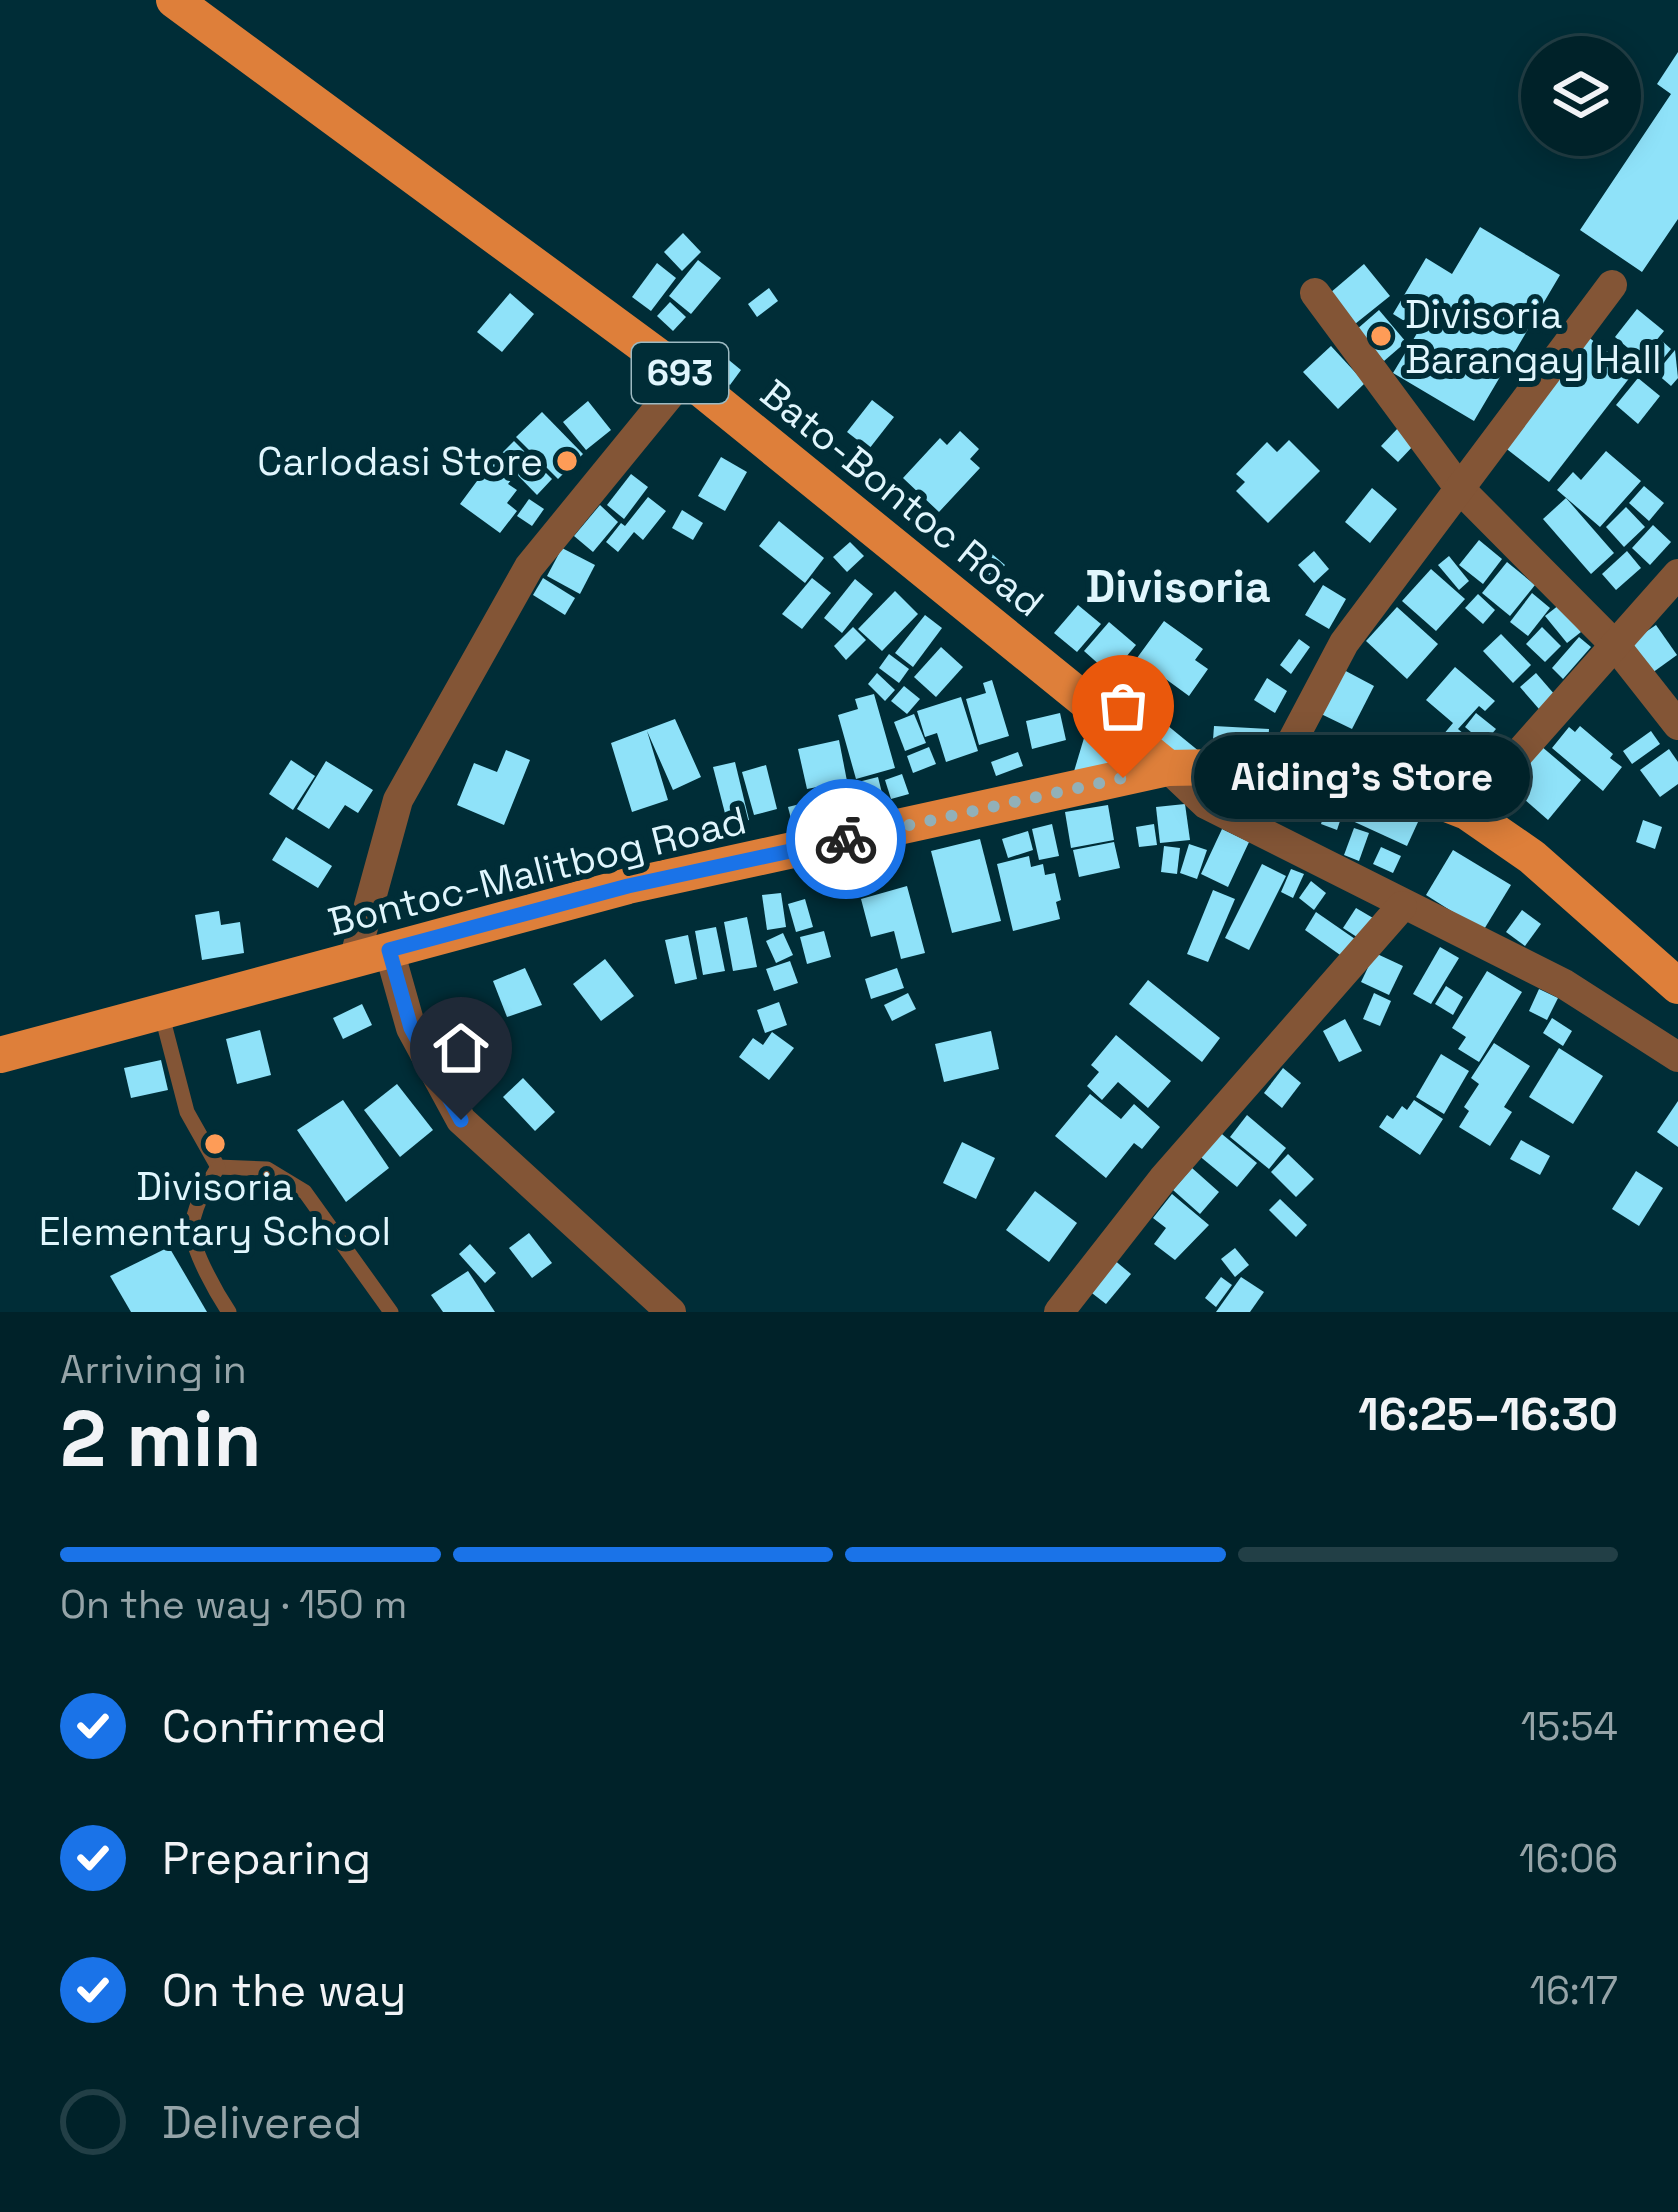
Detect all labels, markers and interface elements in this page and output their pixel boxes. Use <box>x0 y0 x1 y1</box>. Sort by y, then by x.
map controls <box>1521 36 1641 156</box>
button: layers <box>1521 36 1641 156</box>
place label: Divisoria Barangay Hall <box>1405 290 1662 384</box>
marker: Divisoria Barangay Hall <box>1368 323 1394 349</box>
road number: 693 <box>632 343 728 403</box>
street label: Bato-Bontoc Road <box>751 369 1053 627</box>
place label: Carlodasi Store <box>257 437 543 486</box>
marker: Carlodasi Store <box>554 448 580 474</box>
district label: Divisoria <box>1085 558 1271 615</box>
pin <box>1072 655 1174 778</box>
icon: bag <box>1090 673 1156 739</box>
callout: Aiding's Store <box>1195 736 1531 820</box>
text: Aiding's Store <box>1231 752 1493 801</box>
courier <box>786 779 906 899</box>
street label: Bontoc-Malitbog Road <box>323 795 751 947</box>
icon: bike <box>813 806 879 872</box>
pin <box>410 997 512 1120</box>
icon: home <box>428 1015 494 1081</box>
marker: Divisoria Elementary School <box>202 1131 228 1157</box>
place label: Divisoria Elementary School <box>39 1162 391 1256</box>
text: Arriving in <box>60 1345 247 1394</box>
text: 16:25–16:30 <box>1358 1386 1618 1443</box>
text: 2 min <box>60 1389 262 1489</box>
text: On the way · 150 m <box>60 1580 407 1629</box>
icon: check <box>60 1693 126 1759</box>
text: Confirmed <box>162 1698 387 1755</box>
text: 15:54 <box>1521 1702 1618 1751</box>
icon: check <box>60 1825 126 1891</box>
text: Preparing <box>162 1830 371 1887</box>
text: 16:06 <box>1519 1834 1618 1883</box>
icon: check <box>60 1957 126 2023</box>
text: On the way <box>162 1962 406 2019</box>
text: 16:17 <box>1530 1966 1618 2015</box>
text: Delivered <box>162 2094 362 2151</box>

